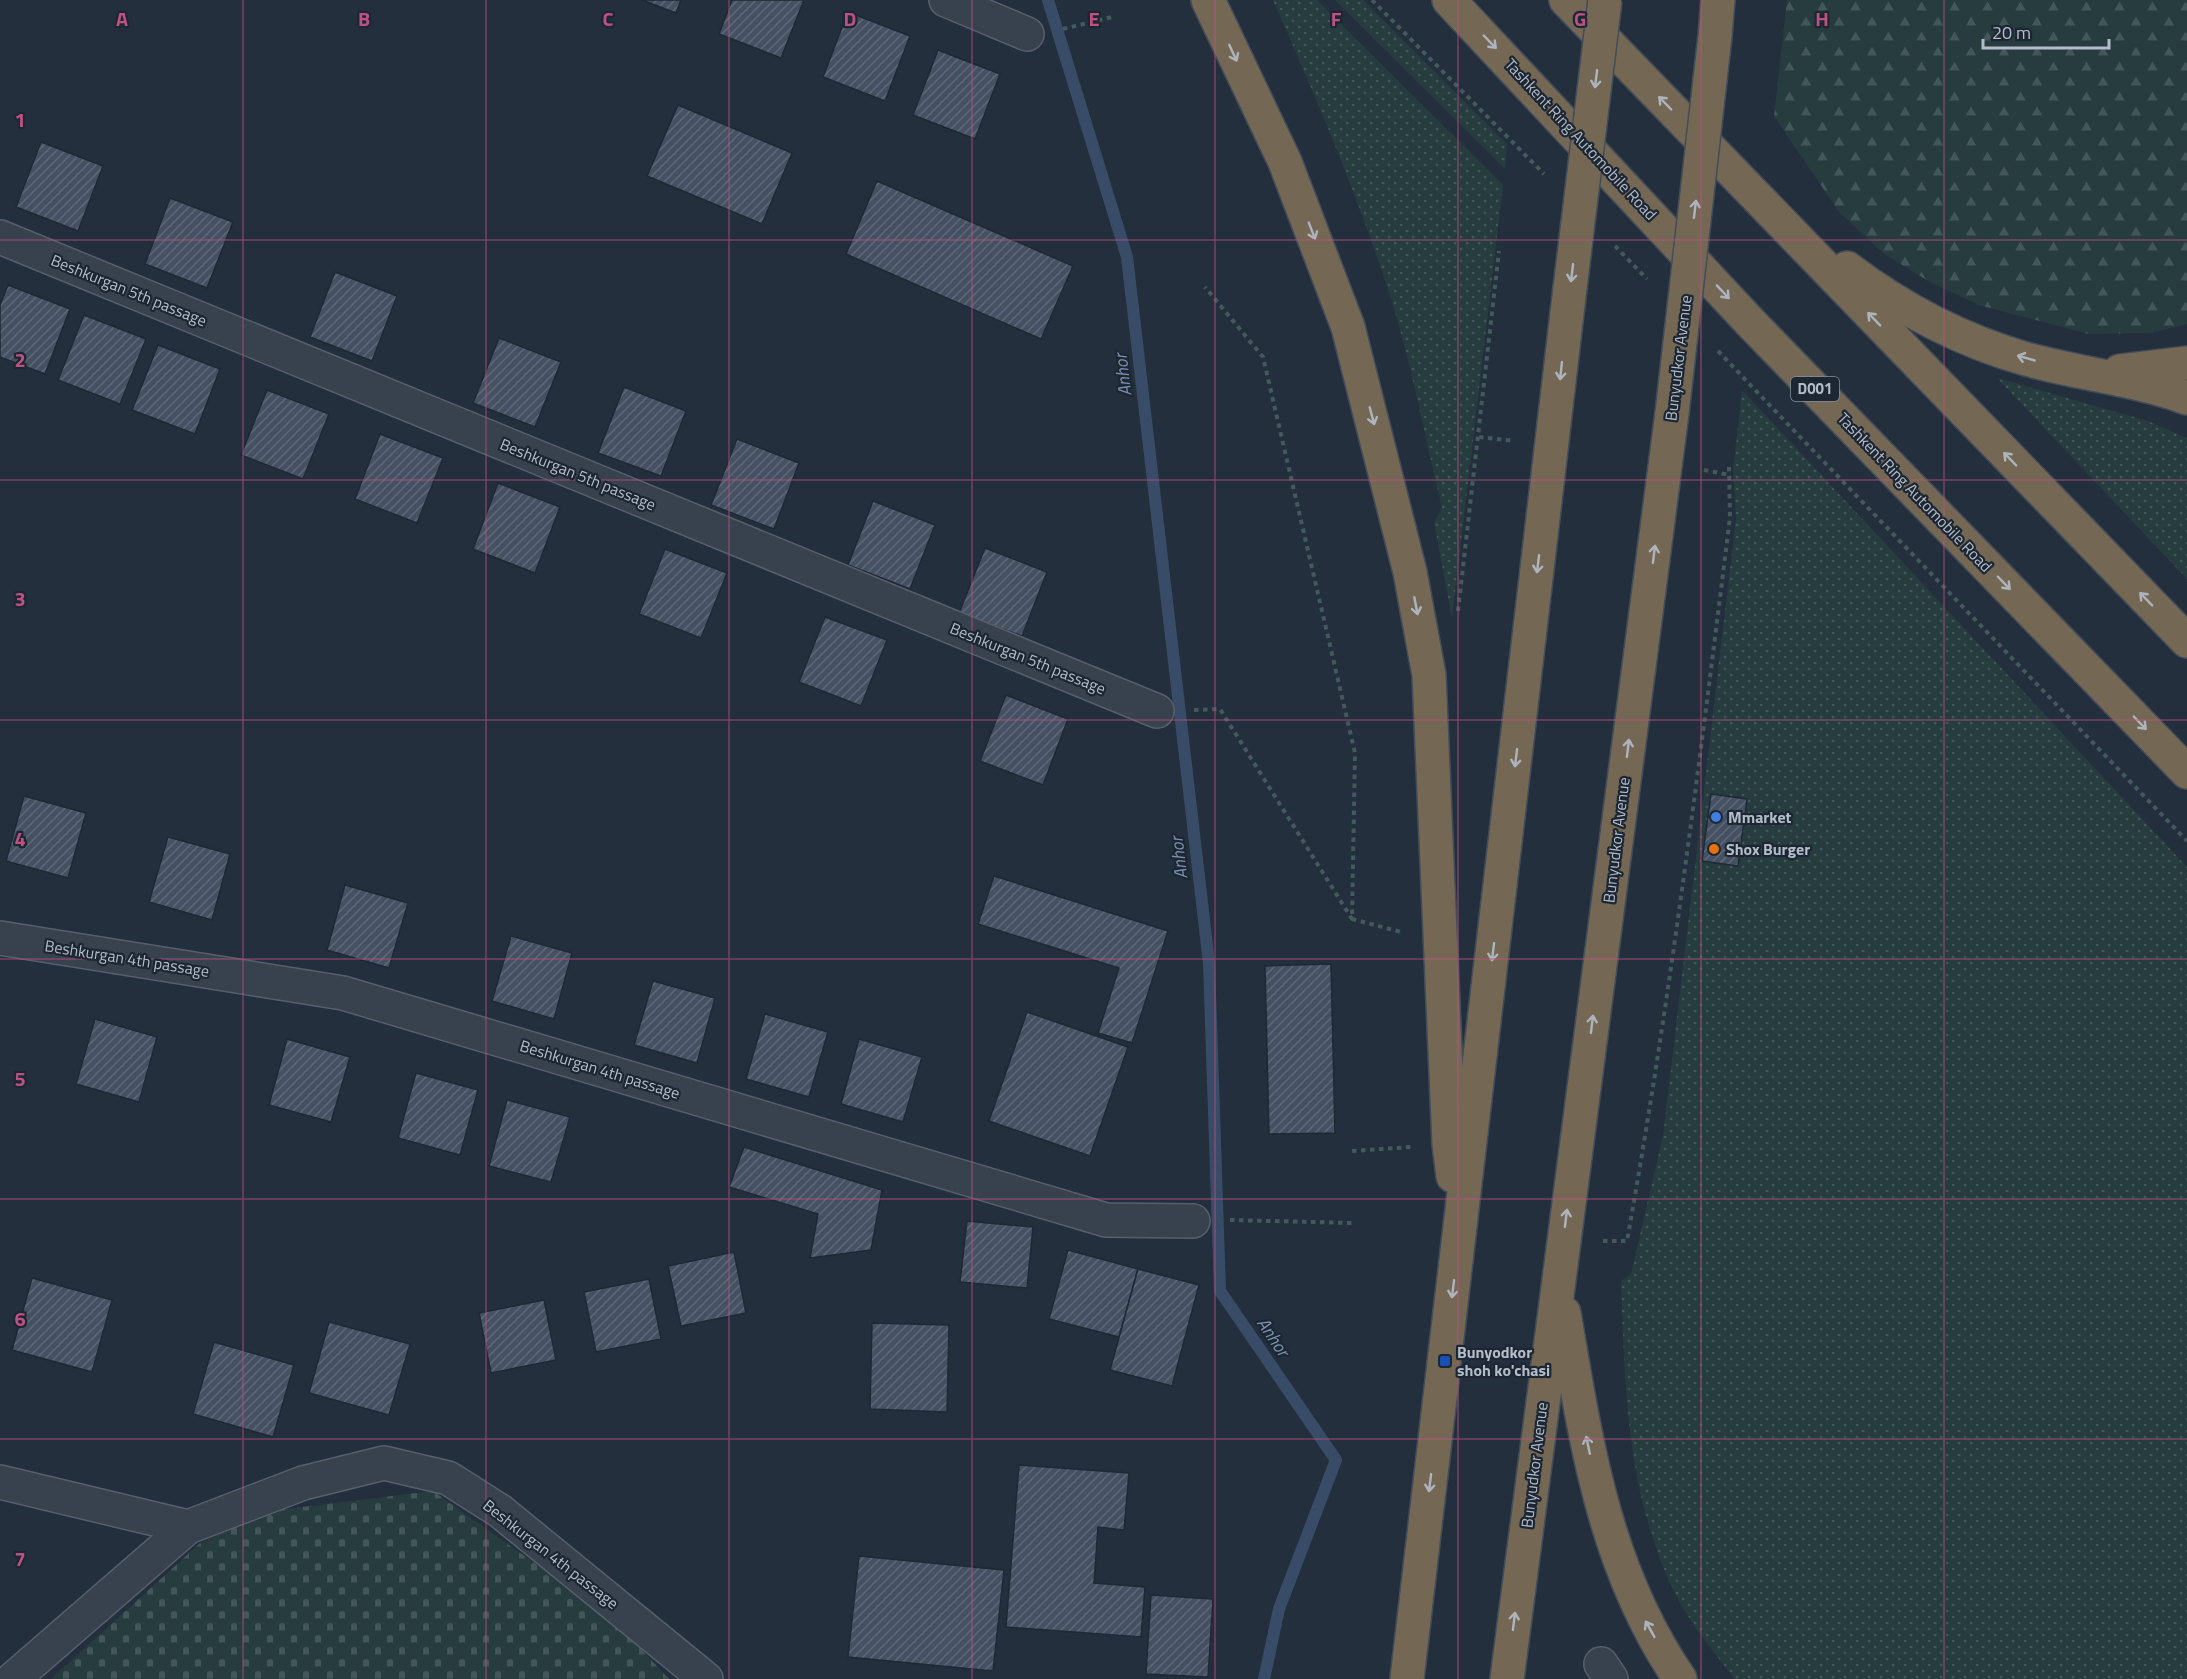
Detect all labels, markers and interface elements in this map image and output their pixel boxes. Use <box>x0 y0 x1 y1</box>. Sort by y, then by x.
text: A <box>116 3 128 34</box>
text: B <box>358 3 370 34</box>
text: C <box>603 3 614 34</box>
text: D <box>844 3 856 34</box>
text: E <box>1088 3 1100 34</box>
text: F <box>1331 3 1342 34</box>
text: G <box>1574 3 1586 34</box>
text: H <box>1815 3 1829 34</box>
scale bar <box>1983 12 2109 50</box>
text: 20 m <box>1992 19 2031 46</box>
one-way arrow <box>1482 34 1497 49</box>
one-way arrow <box>1228 43 1240 61</box>
street label: Tashkent Ring Automobile Road <box>1499 53 1663 225</box>
one-way arrow <box>1590 68 1601 88</box>
one-way arrow <box>1658 95 1672 110</box>
text: 1 <box>14 104 26 135</box>
one-way arrow <box>1690 200 1701 220</box>
one-way arrow <box>1307 221 1318 240</box>
street label: Beshkurgan 5th passage <box>47 248 211 332</box>
one-way arrow <box>1566 262 1577 282</box>
one-way arrow <box>1715 284 1729 299</box>
street label: Bunyudkor Avenue <box>1658 294 1698 422</box>
one-way arrow <box>1867 312 1882 327</box>
text: 2 <box>14 344 26 375</box>
water label: Anhor <box>1106 350 1138 398</box>
one-way arrow <box>2017 352 2036 364</box>
one-way arrow <box>1555 360 1566 380</box>
road number: D001 <box>1791 377 1839 401</box>
one-way arrow <box>1366 407 1378 426</box>
street label: Tashkent Ring Automobile Road <box>1832 407 1998 577</box>
street label: Beshkurgan 5th passage <box>496 432 660 516</box>
one-way arrow <box>2003 451 2018 466</box>
one-way arrow <box>1648 545 1659 565</box>
one-way arrow <box>1532 554 1543 574</box>
one-way arrow <box>1997 576 2011 591</box>
text: 3 <box>14 583 26 614</box>
one-way arrow <box>2139 591 2154 606</box>
one-way arrow <box>1411 596 1422 616</box>
street label: Beshkurgan 5th passage <box>946 616 1110 700</box>
one-way arrow <box>2132 716 2147 731</box>
one-way arrow <box>1623 738 1634 758</box>
one-way arrow <box>1510 748 1521 768</box>
street label: Bunyudkor Avenue <box>1596 776 1636 904</box>
place label: Mmarket <box>1728 805 1792 829</box>
marker: Mmarket <box>1709 810 1723 824</box>
text: 4 <box>14 823 26 854</box>
water label: Anhor <box>1162 833 1194 881</box>
place label: Shox Burger <box>1726 837 1810 861</box>
marker: Shox Burger <box>1707 842 1721 856</box>
street label: Beshkurgan 4th passage <box>43 933 211 983</box>
one-way arrow <box>1487 941 1498 961</box>
one-way arrow <box>1587 1015 1598 1035</box>
street label: Beshkurgan 4th passage <box>517 1033 683 1105</box>
text: 5 <box>14 1063 26 1094</box>
one-way arrow <box>1561 1208 1572 1228</box>
one-way arrow <box>1448 1279 1459 1299</box>
text: 6 <box>14 1303 26 1334</box>
water label: Anhor <box>1250 1312 1298 1364</box>
place label: Bunyodkor shoh ko'chasi <box>1457 1340 1550 1382</box>
marker: Bunyodkor shoh ko'chasi <box>1438 1354 1452 1368</box>
street label: Bunyudkor Avenue <box>1514 1401 1554 1529</box>
one-way arrow <box>1582 1436 1593 1455</box>
one-way arrow <box>1425 1472 1436 1492</box>
street label: Beshkurgan 4th passage <box>478 1493 624 1615</box>
text: 7 <box>14 1543 26 1574</box>
one-way arrow <box>1509 1612 1520 1631</box>
one-way arrow <box>1644 1621 1656 1638</box>

